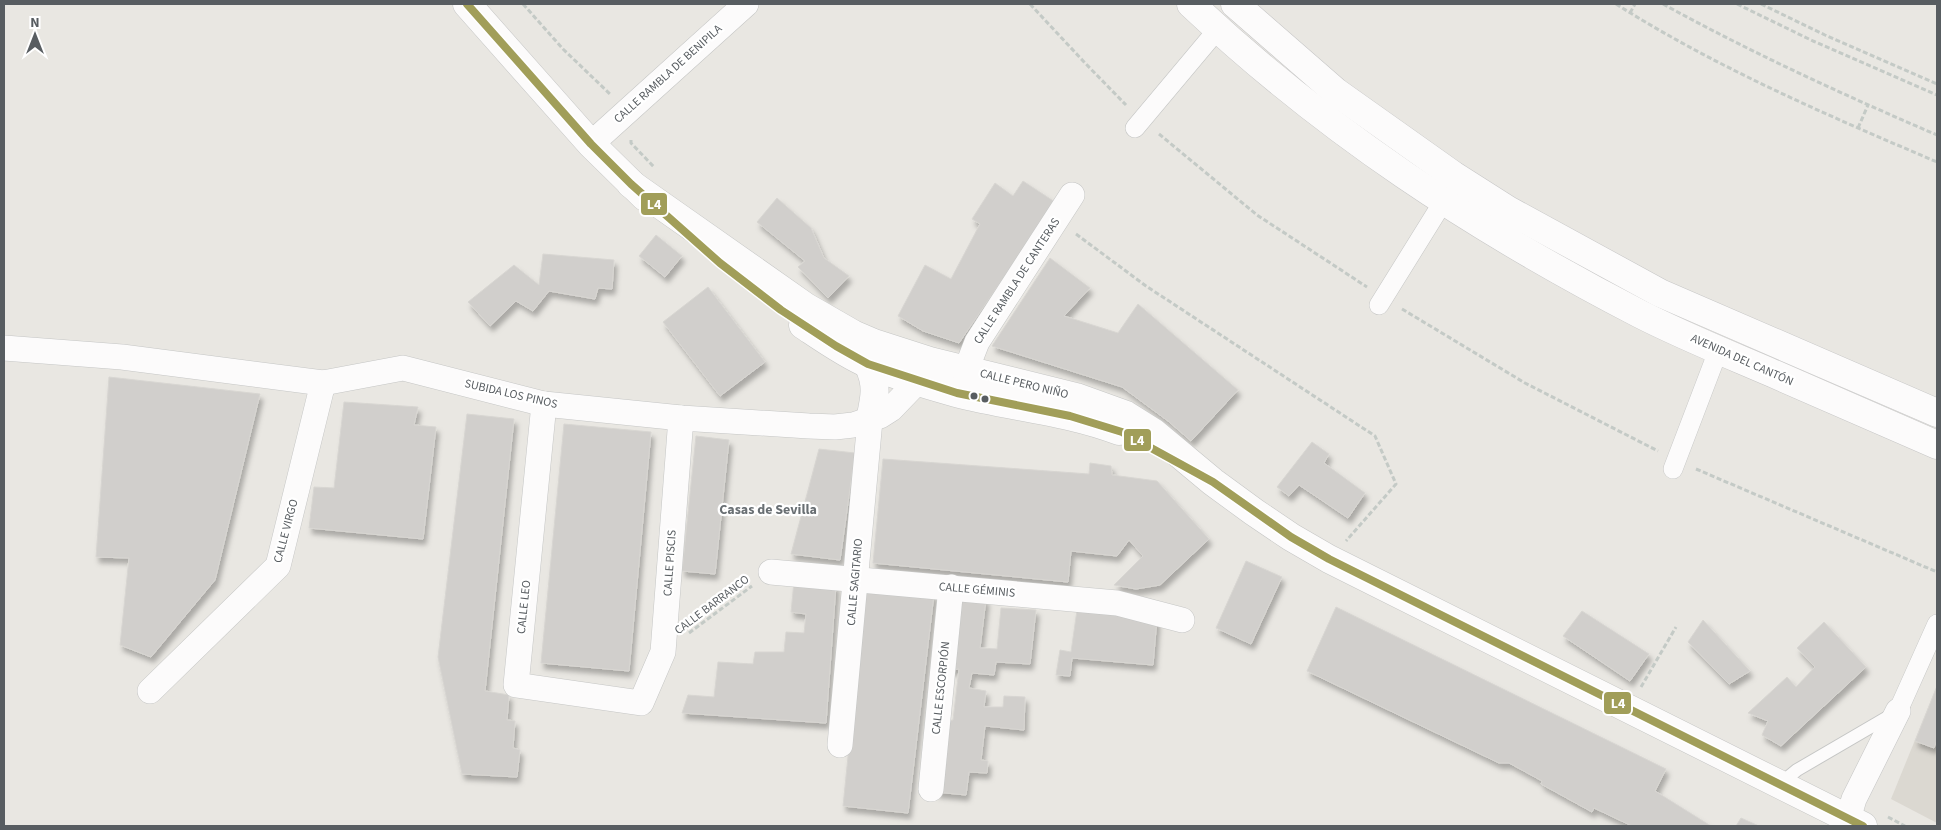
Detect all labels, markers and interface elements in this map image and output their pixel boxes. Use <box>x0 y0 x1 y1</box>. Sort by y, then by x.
north arrow <box>10 10 60 60</box>
text: N <box>30 13 40 33</box>
street label: CALLE RAMBLA DE BENIPILA <box>610 20 726 127</box>
line badge: L4 <box>640 192 668 216</box>
text: L4 <box>647 195 662 215</box>
street label: CALLE RAMBLA DE CANTERAS <box>970 215 1064 347</box>
street label: AVENIDA DEL CANTÓN <box>1688 330 1796 390</box>
street label: CALLE PERO NIÑO <box>978 365 1070 403</box>
street label: SUBIDA LOS PINOS <box>463 375 559 413</box>
unlabelled marker <box>969 391 979 401</box>
unlabelled marker <box>980 394 990 404</box>
line badge: L4 <box>1123 428 1152 452</box>
text: L4 <box>1130 431 1145 451</box>
street label: CALLE VIRGO <box>269 497 303 565</box>
district label: Casas de Sevilla <box>719 500 817 520</box>
street label: CALLE PISCIS <box>659 529 681 597</box>
street label: CALLE SAGITARIO <box>843 538 867 626</box>
street label: CALLE BARRANCO <box>671 571 753 639</box>
street label: CALLE GÉMINIS <box>938 578 1016 602</box>
street label: CALLE LEO <box>513 579 535 635</box>
street label: CALLE ESCORPIÓN <box>928 641 954 735</box>
line badge: L4 <box>1603 691 1632 715</box>
text: L4 <box>1611 694 1626 714</box>

